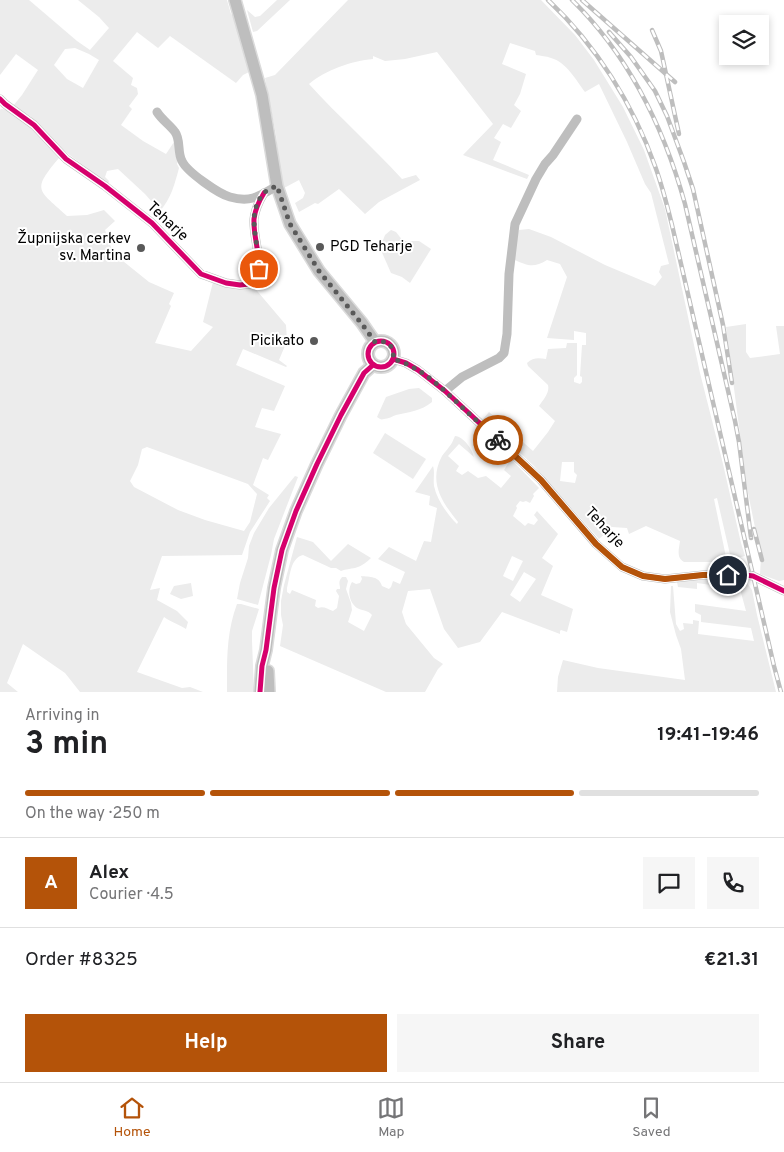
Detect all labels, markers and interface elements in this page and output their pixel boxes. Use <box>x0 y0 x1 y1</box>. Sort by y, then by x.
map controls <box>719 15 769 65</box>
button: layers <box>719 15 769 65</box>
street label: Teharje <box>142 198 192 246</box>
place label: Župnijska cerkev sv. Martina <box>17 229 131 266</box>
place label: PGD Teharje <box>330 238 412 257</box>
marker: PGD Teharje <box>314 241 326 253</box>
marker: Župnijska cerkev sv. Martina <box>135 242 147 254</box>
pin <box>238 248 280 290</box>
icon: bag <box>245 255 273 283</box>
place label: Picikato <box>250 332 304 351</box>
marker: Picikato <box>308 335 320 347</box>
courier <box>473 415 523 465</box>
icon: bike <box>484 426 512 454</box>
street label: Teharje <box>580 503 628 553</box>
pin <box>707 554 749 596</box>
icon: home <box>714 561 742 589</box>
text: Arriving in <box>25 706 100 726</box>
text: 19:41–19:46 <box>657 723 759 747</box>
text: 3 min <box>25 725 108 765</box>
text: On the way · 250 m <box>25 804 160 824</box>
button: chat <box>643 857 695 909</box>
button: phone <box>707 857 759 909</box>
text: Alex <box>89 861 129 885</box>
text: A <box>44 871 58 895</box>
text: Courier · 4.5 <box>89 885 174 905</box>
text: Order #8325 <box>25 948 138 972</box>
text: €21.31 <box>704 948 759 972</box>
button: Help <box>25 1014 387 1072</box>
button: Share <box>397 1014 759 1072</box>
tab: Home <box>113 1094 151 1141</box>
tab: Map <box>377 1094 405 1141</box>
tab: Saved <box>632 1094 671 1141</box>

